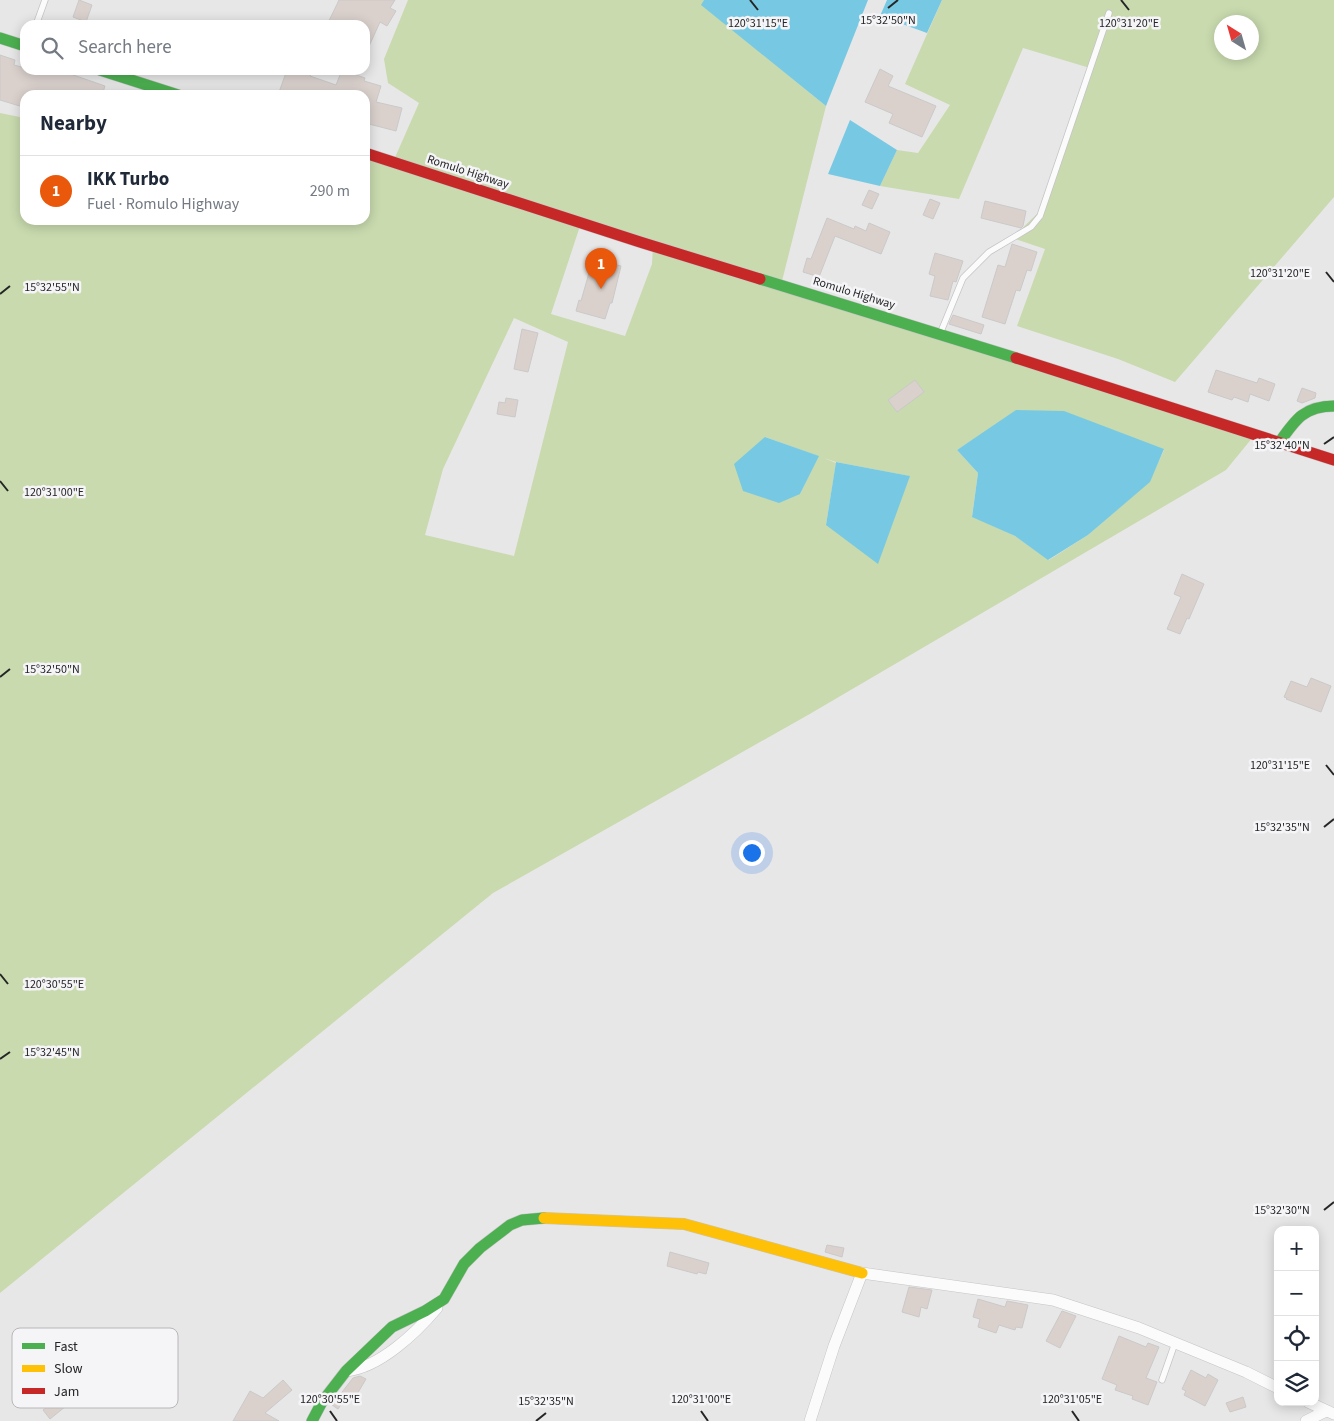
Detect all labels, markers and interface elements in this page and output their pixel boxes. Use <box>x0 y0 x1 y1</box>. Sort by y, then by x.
text: 15°32'50"N <box>860 12 916 29</box>
text: 120°31'15"E <box>728 15 788 32</box>
text: 120°31'20"E <box>1099 15 1159 32</box>
north arrow <box>1214 15 1259 60</box>
search box <box>20 20 370 75</box>
icon: search <box>38 34 66 62</box>
text: Search here <box>78 34 172 61</box>
text: Nearby <box>40 108 107 138</box>
street label: Romulo Highway <box>425 151 511 193</box>
text: IKK Turbo <box>87 166 169 193</box>
text: 1 <box>52 180 60 202</box>
text: 290 m <box>310 180 350 202</box>
text: Fuel · Romulo Highway <box>87 193 239 215</box>
pin: 1 <box>585 248 617 289</box>
text: 120°31'20"E <box>1250 265 1310 282</box>
street label: Romulo Highway <box>811 272 898 314</box>
text: 15°32'55"N <box>24 279 80 296</box>
text: 15°32'40"N <box>1254 437 1310 454</box>
text: 120°31'00"E <box>24 484 84 501</box>
text: 15°32'50"N <box>24 661 80 678</box>
text: 120°31'15"E <box>1250 757 1310 774</box>
text: 15°32'35"N <box>1254 819 1310 836</box>
your location <box>739 840 765 866</box>
text: 120°30'55"E <box>24 976 84 993</box>
text: 15°32'45"N <box>24 1044 80 1061</box>
text: 15°32'30"N <box>1254 1202 1310 1219</box>
map controls <box>1274 1226 1319 1406</box>
button: + <box>1274 1226 1319 1271</box>
button: − <box>1274 1271 1319 1316</box>
button: locate <box>1274 1316 1319 1361</box>
legend <box>12 1328 178 1408</box>
text: Fast <box>54 1337 78 1357</box>
text: Slow <box>54 1359 83 1379</box>
button: layers <box>1274 1361 1319 1406</box>
text: Jam <box>54 1382 79 1402</box>
text: 120°30'55"E <box>300 1391 360 1408</box>
text: 120°31'00"E <box>671 1391 731 1408</box>
text: 120°31'05"E <box>1042 1391 1102 1408</box>
text: 15°32'35"N <box>518 1393 574 1410</box>

